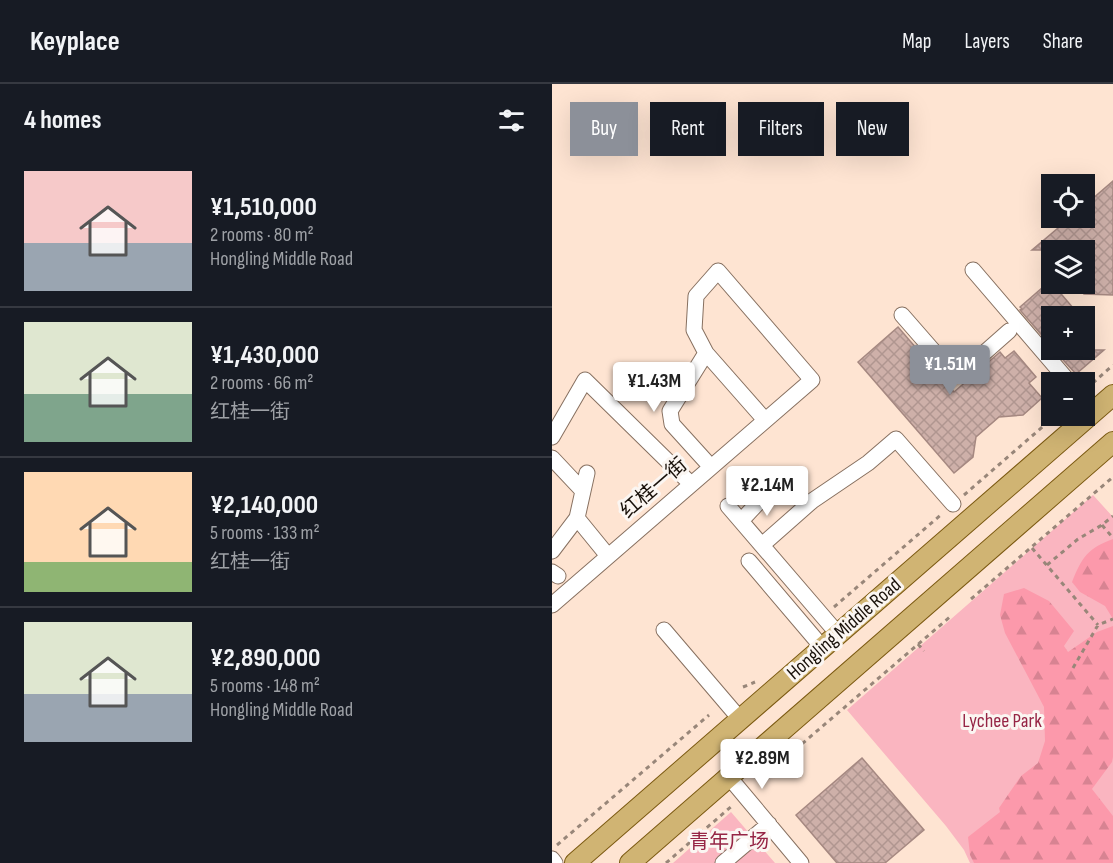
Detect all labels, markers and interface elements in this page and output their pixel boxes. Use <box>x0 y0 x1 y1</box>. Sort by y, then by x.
text: Keyplace <box>30 25 120 58</box>
text: Map <box>902 29 931 54</box>
text: Layers <box>964 29 1010 54</box>
text: Share <box>1043 29 1083 54</box>
chip: Buy <box>570 102 638 156</box>
chip: Rent <box>650 102 726 156</box>
chip: Filters <box>738 102 824 156</box>
chip: New <box>836 102 909 156</box>
icon: filters <box>495 104 528 137</box>
text: 4 homes <box>24 105 101 136</box>
map controls <box>1041 174 1095 426</box>
button: locate <box>1041 174 1095 228</box>
text: ¥1,510,000 <box>210 192 317 223</box>
icon: home <box>72 195 144 267</box>
text: 2 rooms · 80 m² <box>210 223 314 247</box>
button: layers <box>1041 240 1095 294</box>
text: Hongling Middle Road <box>210 247 353 271</box>
button: + <box>1041 306 1095 360</box>
text: ¥1,430,000 <box>210 340 319 371</box>
pin: ¥1.51M <box>901 345 999 396</box>
icon: home <box>72 346 144 418</box>
text: ¥1.51M <box>924 352 976 376</box>
pin: ¥1.43M <box>605 362 703 413</box>
text: ¥1.43M <box>627 369 681 393</box>
text: 2 rooms · 66 m² <box>210 371 314 395</box>
button: − <box>1041 372 1095 426</box>
text: 红桂一街 <box>210 400 290 424</box>
street label: 红桂一街 <box>616 453 692 523</box>
pin: ¥2.14M <box>718 466 816 517</box>
text: ¥2.14M <box>740 473 794 497</box>
text: ¥2,140,000 <box>210 490 318 521</box>
icon: home <box>72 496 144 568</box>
text: 5 rooms · 133 m² <box>210 521 320 545</box>
text: 红桂一街 <box>210 550 290 574</box>
street label: Hongling Middle Road <box>782 573 906 685</box>
text: ¥2,890,000 <box>210 643 320 674</box>
icon: home <box>72 646 144 718</box>
text: 5 rooms · 148 m² <box>210 674 320 698</box>
text: Hongling Middle Road <box>210 698 353 722</box>
park label: Lychee Park <box>962 709 1042 733</box>
pin: ¥2.89M <box>713 739 811 790</box>
text: ¥2.89M <box>734 746 790 770</box>
park label: 青年广场 <box>689 830 769 854</box>

